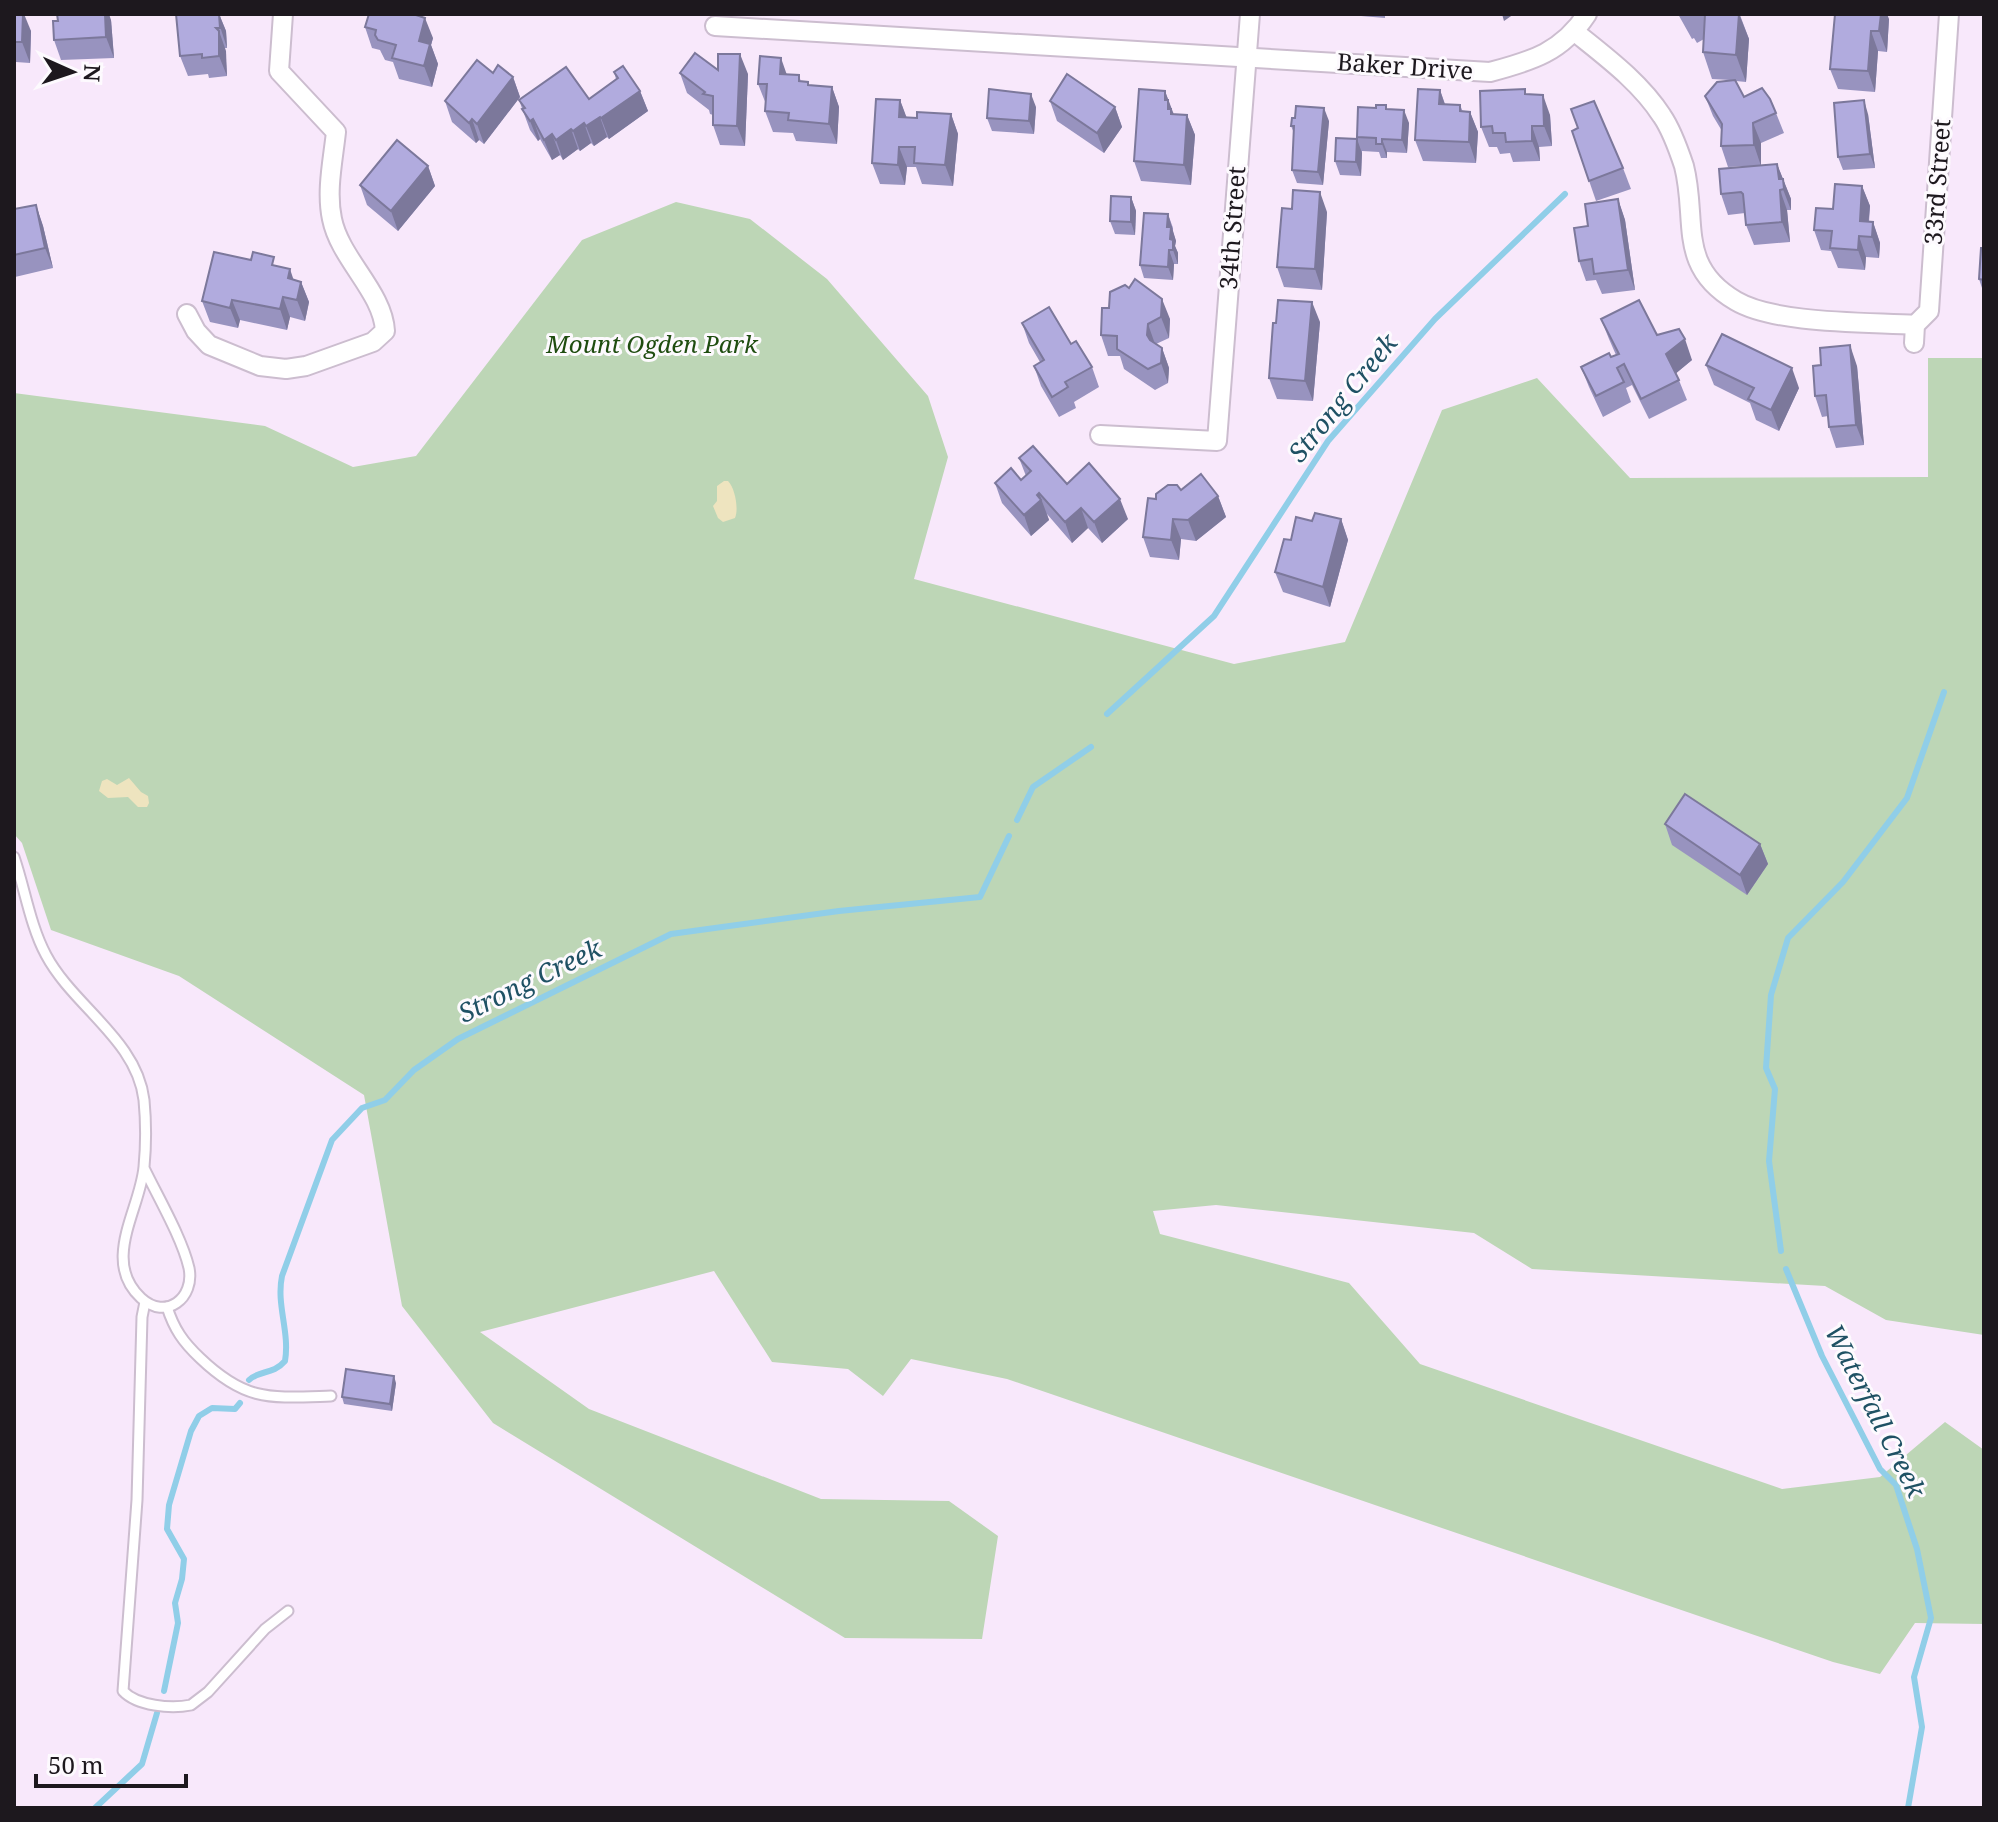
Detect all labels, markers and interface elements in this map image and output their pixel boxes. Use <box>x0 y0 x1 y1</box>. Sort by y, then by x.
north arrow <box>32 32 112 112</box>
street label: Baker Drive <box>1336 44 1474 87</box>
text: N <box>78 64 108 83</box>
street label: 33rd Street <box>1916 118 1957 246</box>
street label: 34th Street <box>1211 165 1252 291</box>
water label: Strong Creek <box>1279 325 1406 469</box>
park label: Mount Ogden Park <box>545 327 759 360</box>
water label: Strong Creek <box>452 929 608 1030</box>
water label: Waterfall Creek <box>1817 1318 1936 1504</box>
scale bar <box>36 1738 186 1788</box>
text: 50 m <box>48 1748 104 1781</box>

